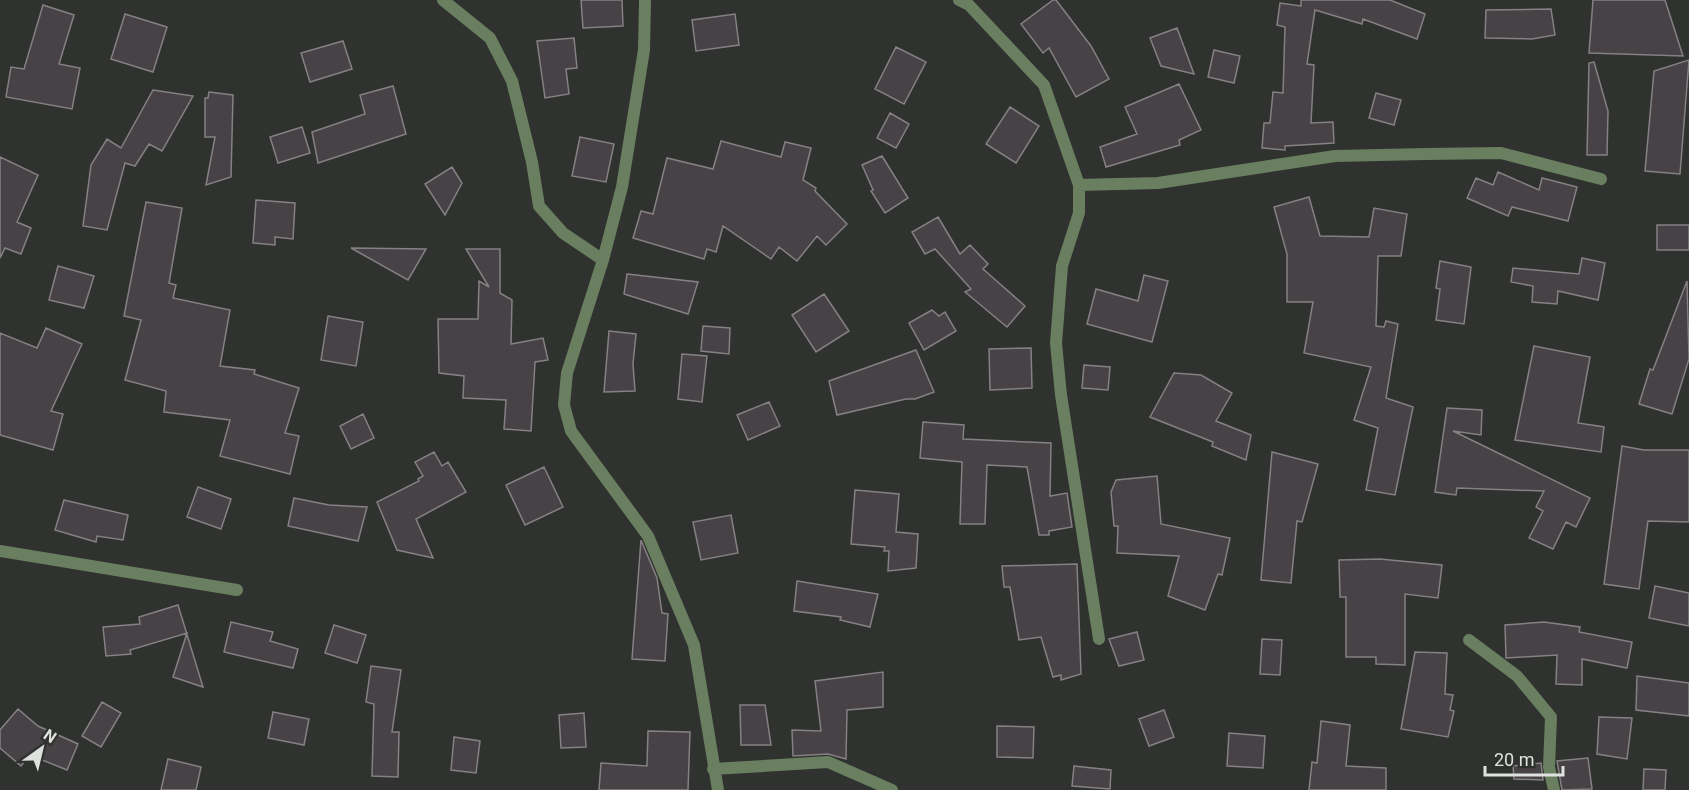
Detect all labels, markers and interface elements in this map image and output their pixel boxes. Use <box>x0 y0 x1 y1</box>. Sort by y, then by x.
north arrow <box>12 718 72 778</box>
text: N <box>40 725 60 747</box>
scale bar <box>1485 739 1563 777</box>
text: 20 m <box>1494 749 1534 770</box>

